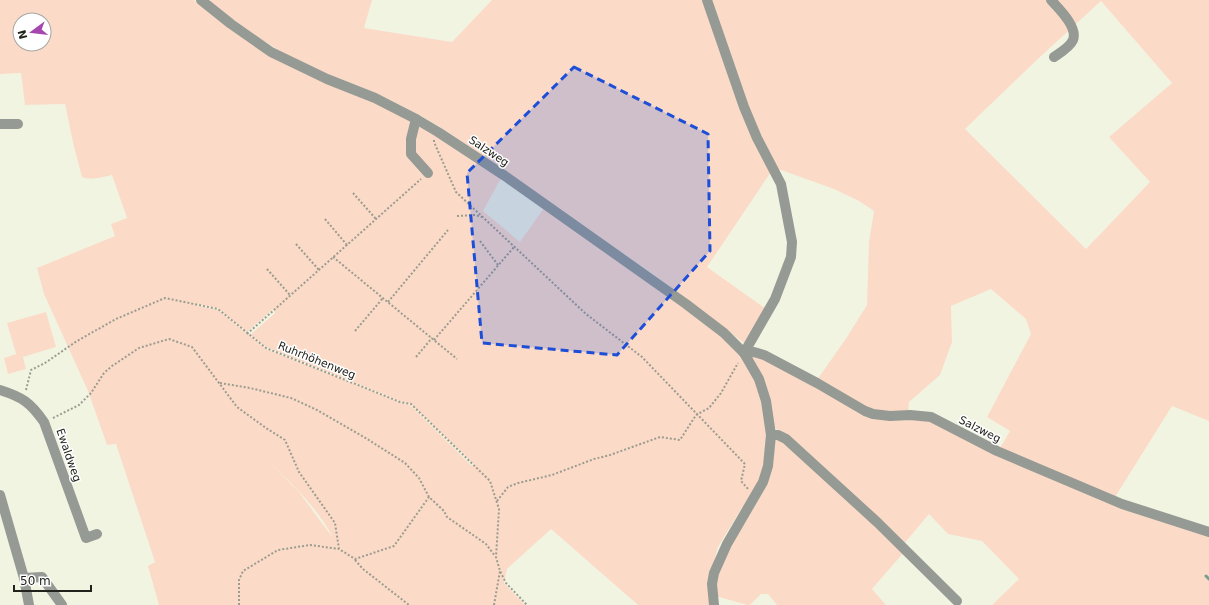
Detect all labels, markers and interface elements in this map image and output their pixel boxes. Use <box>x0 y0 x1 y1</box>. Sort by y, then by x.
north arrow <box>12 12 52 52</box>
text: N <box>15 28 30 41</box>
street label: Salzweg <box>466 133 511 169</box>
street label: Ruhrhöhenweg <box>276 339 358 382</box>
street label: Salzweg <box>957 413 1003 446</box>
street label: Ewaldweg <box>53 427 84 484</box>
scale bar <box>14 567 91 593</box>
text: 50 m <box>20 574 51 588</box>

